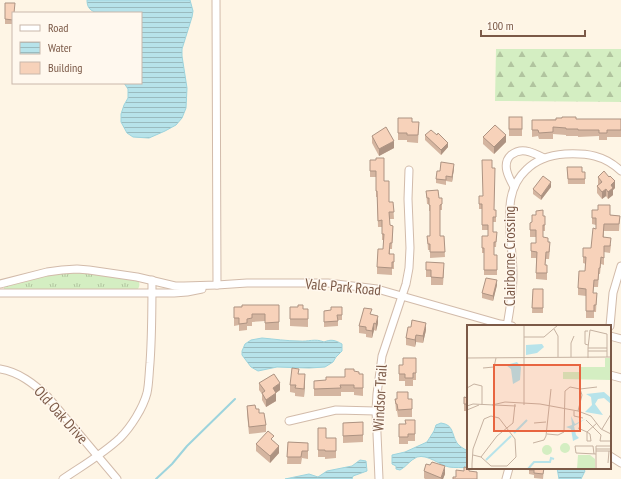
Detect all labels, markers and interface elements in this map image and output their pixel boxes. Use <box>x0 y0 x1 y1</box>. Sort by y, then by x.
legend <box>12 12 142 84</box>
scale bar <box>481 12 585 38</box>
text: 100 m <box>487 18 514 33</box>
text: Road <box>48 20 68 35</box>
text: Water <box>48 40 73 55</box>
text: Building <box>48 60 83 75</box>
street label: Clairborne Crossing <box>500 206 519 306</box>
street label: Vale Park Road <box>303 274 382 299</box>
inset map <box>467 325 611 469</box>
street label: Windsor Trail <box>368 363 391 432</box>
street label: Old Oak Drive <box>30 382 92 448</box>

